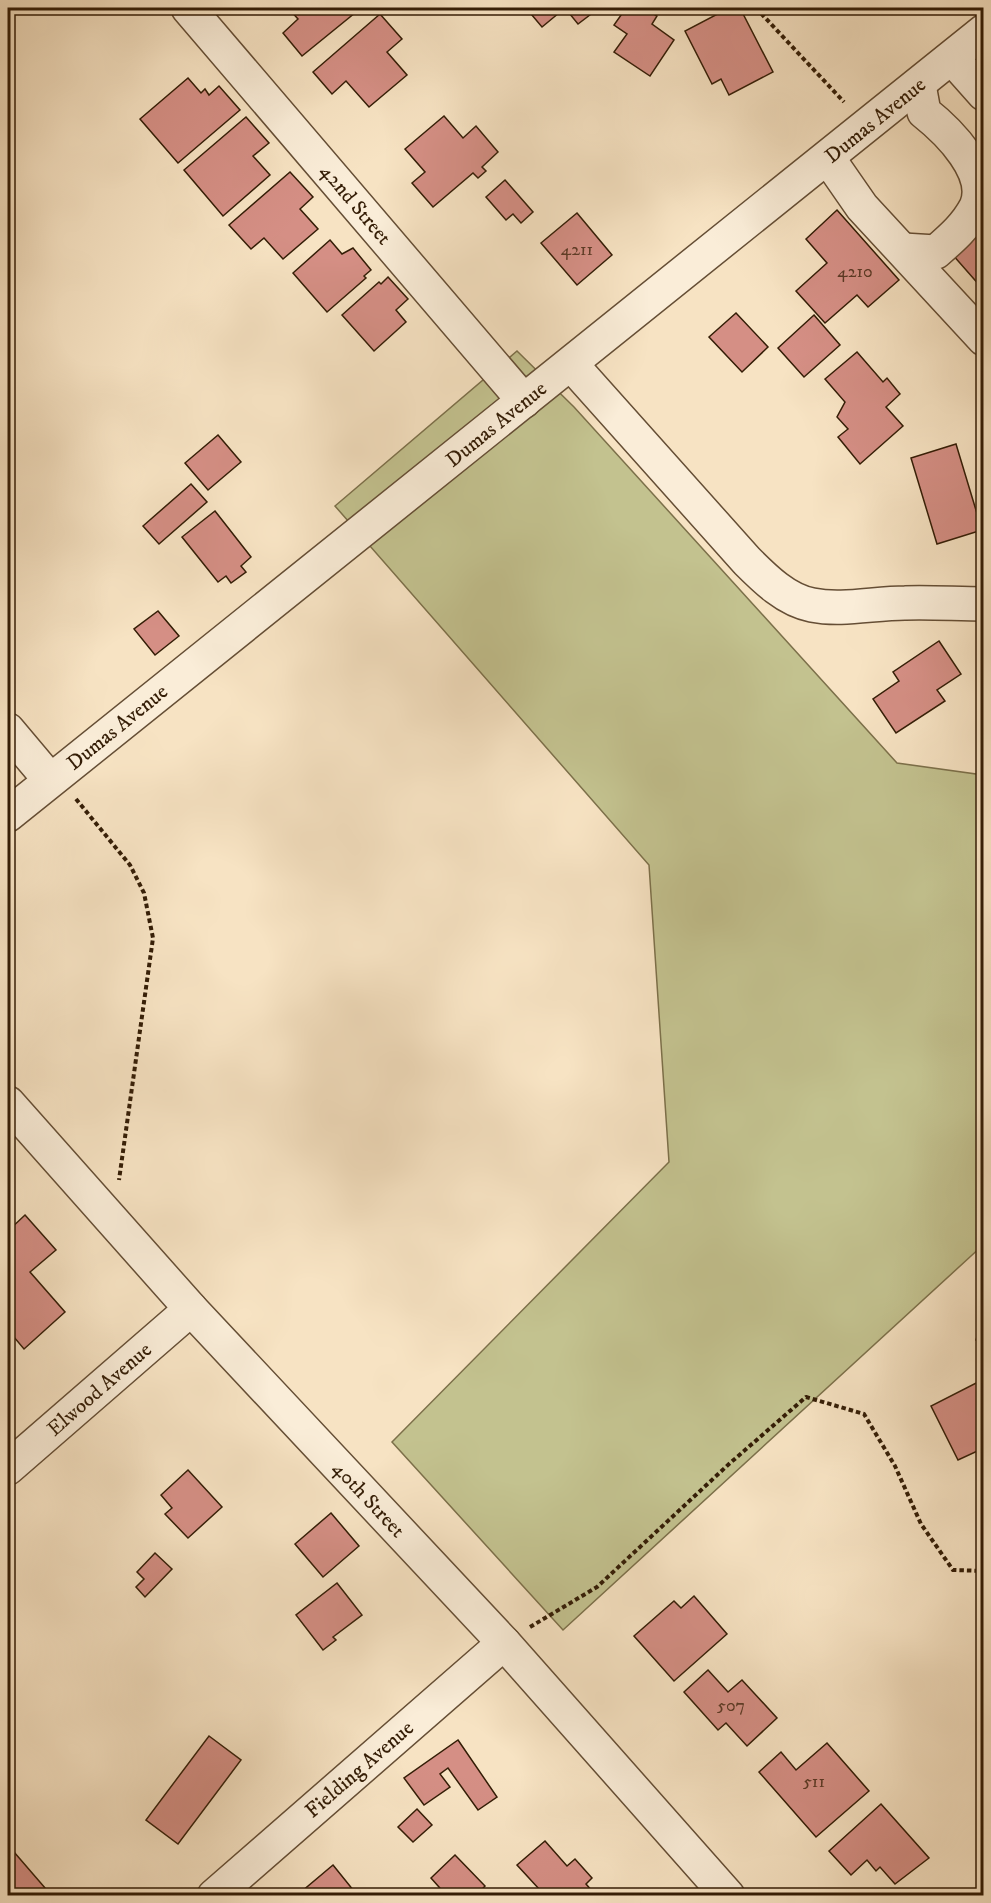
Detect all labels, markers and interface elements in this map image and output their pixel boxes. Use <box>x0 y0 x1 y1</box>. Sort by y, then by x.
street label: Dumas Avenue <box>820 72 932 169</box>
street label: 42nd Street <box>314 159 397 251</box>
house number: 4211 <box>561 239 593 261</box>
house number: 4210 <box>837 261 873 283</box>
street label: Dumas Avenue <box>441 376 553 473</box>
street label: Dumas Avenue <box>62 679 174 776</box>
street label: Elwood Avenue <box>42 1337 158 1442</box>
street label: 40th Street <box>326 1456 410 1544</box>
house number: 507 <box>717 1695 745 1717</box>
street label: Fielding Avenue <box>300 1715 420 1824</box>
house number: 511 <box>803 1771 825 1793</box>

